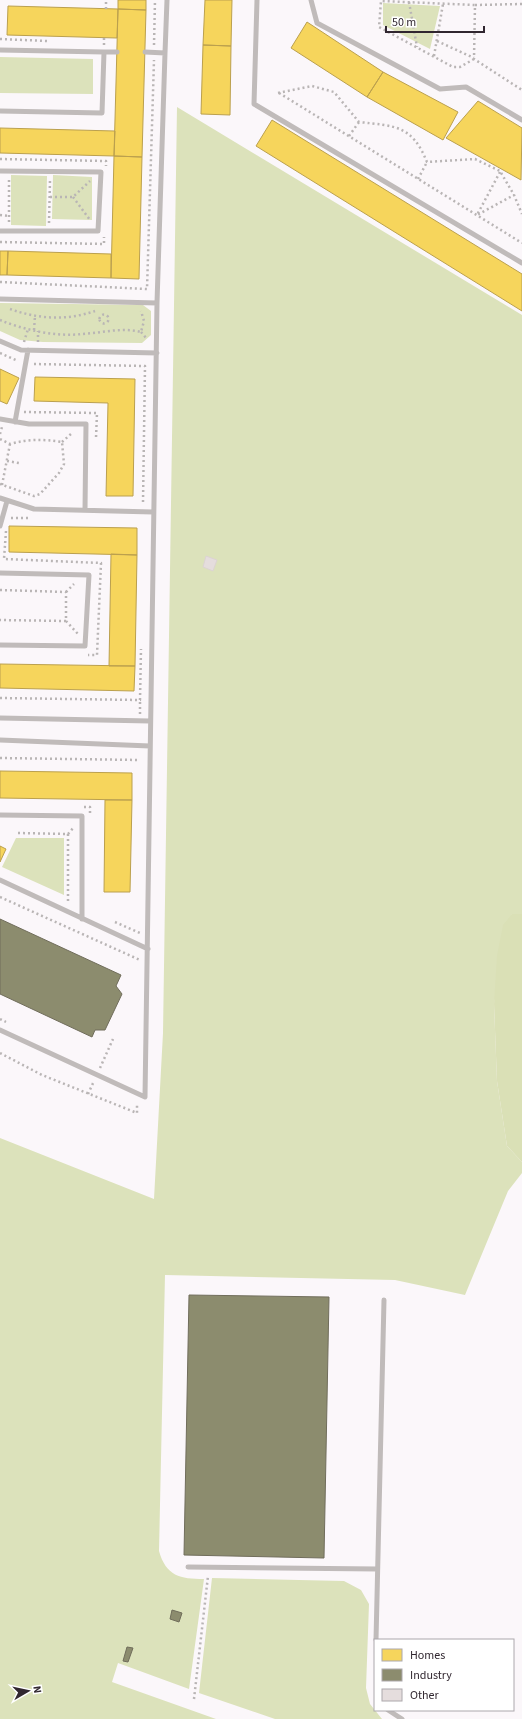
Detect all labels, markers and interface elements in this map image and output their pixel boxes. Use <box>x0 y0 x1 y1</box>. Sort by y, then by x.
scale bar <box>386 8 484 34</box>
text: 50 m <box>392 14 416 31</box>
legend <box>374 1639 514 1711</box>
text: Homes <box>410 1647 445 1664</box>
text: Industry <box>410 1667 452 1684</box>
north arrow <box>8 1671 48 1711</box>
text: N <box>29 1685 45 1694</box>
text: Other <box>410 1687 440 1704</box>

